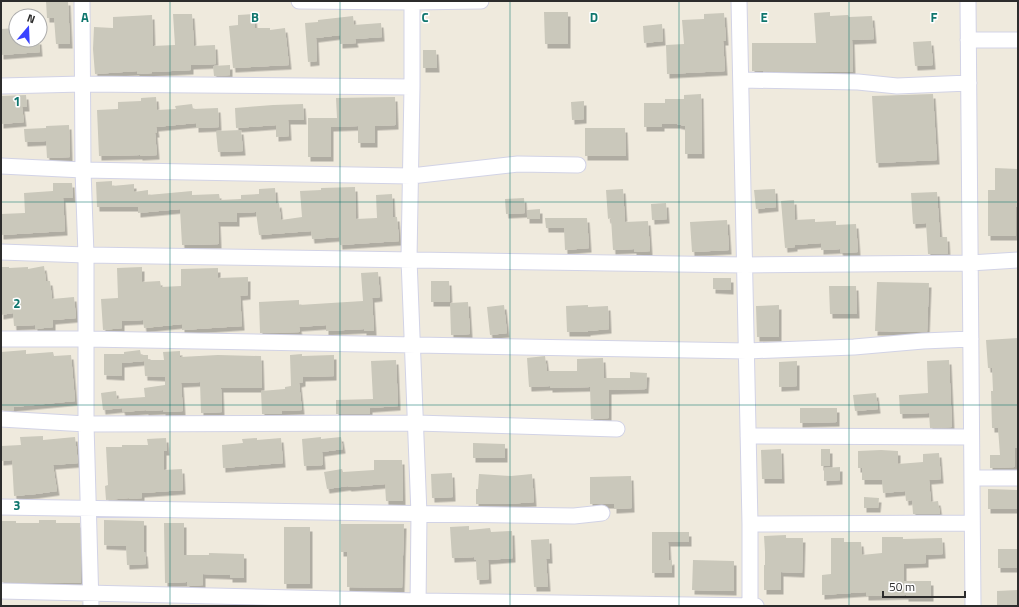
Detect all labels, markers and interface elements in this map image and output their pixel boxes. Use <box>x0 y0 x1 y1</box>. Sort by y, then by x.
text: A <box>81 7 89 27</box>
text: B <box>251 7 259 27</box>
text: C <box>421 7 429 27</box>
text: D <box>590 7 598 27</box>
text: E <box>760 7 768 27</box>
text: F <box>931 7 938 27</box>
north arrow <box>8 8 48 48</box>
text: N <box>25 10 37 27</box>
text: 1 <box>13 91 21 111</box>
text: 2 <box>13 293 21 313</box>
text: 3 <box>13 495 21 515</box>
scale bar <box>883 573 965 599</box>
text: 50 m <box>889 577 915 596</box>

